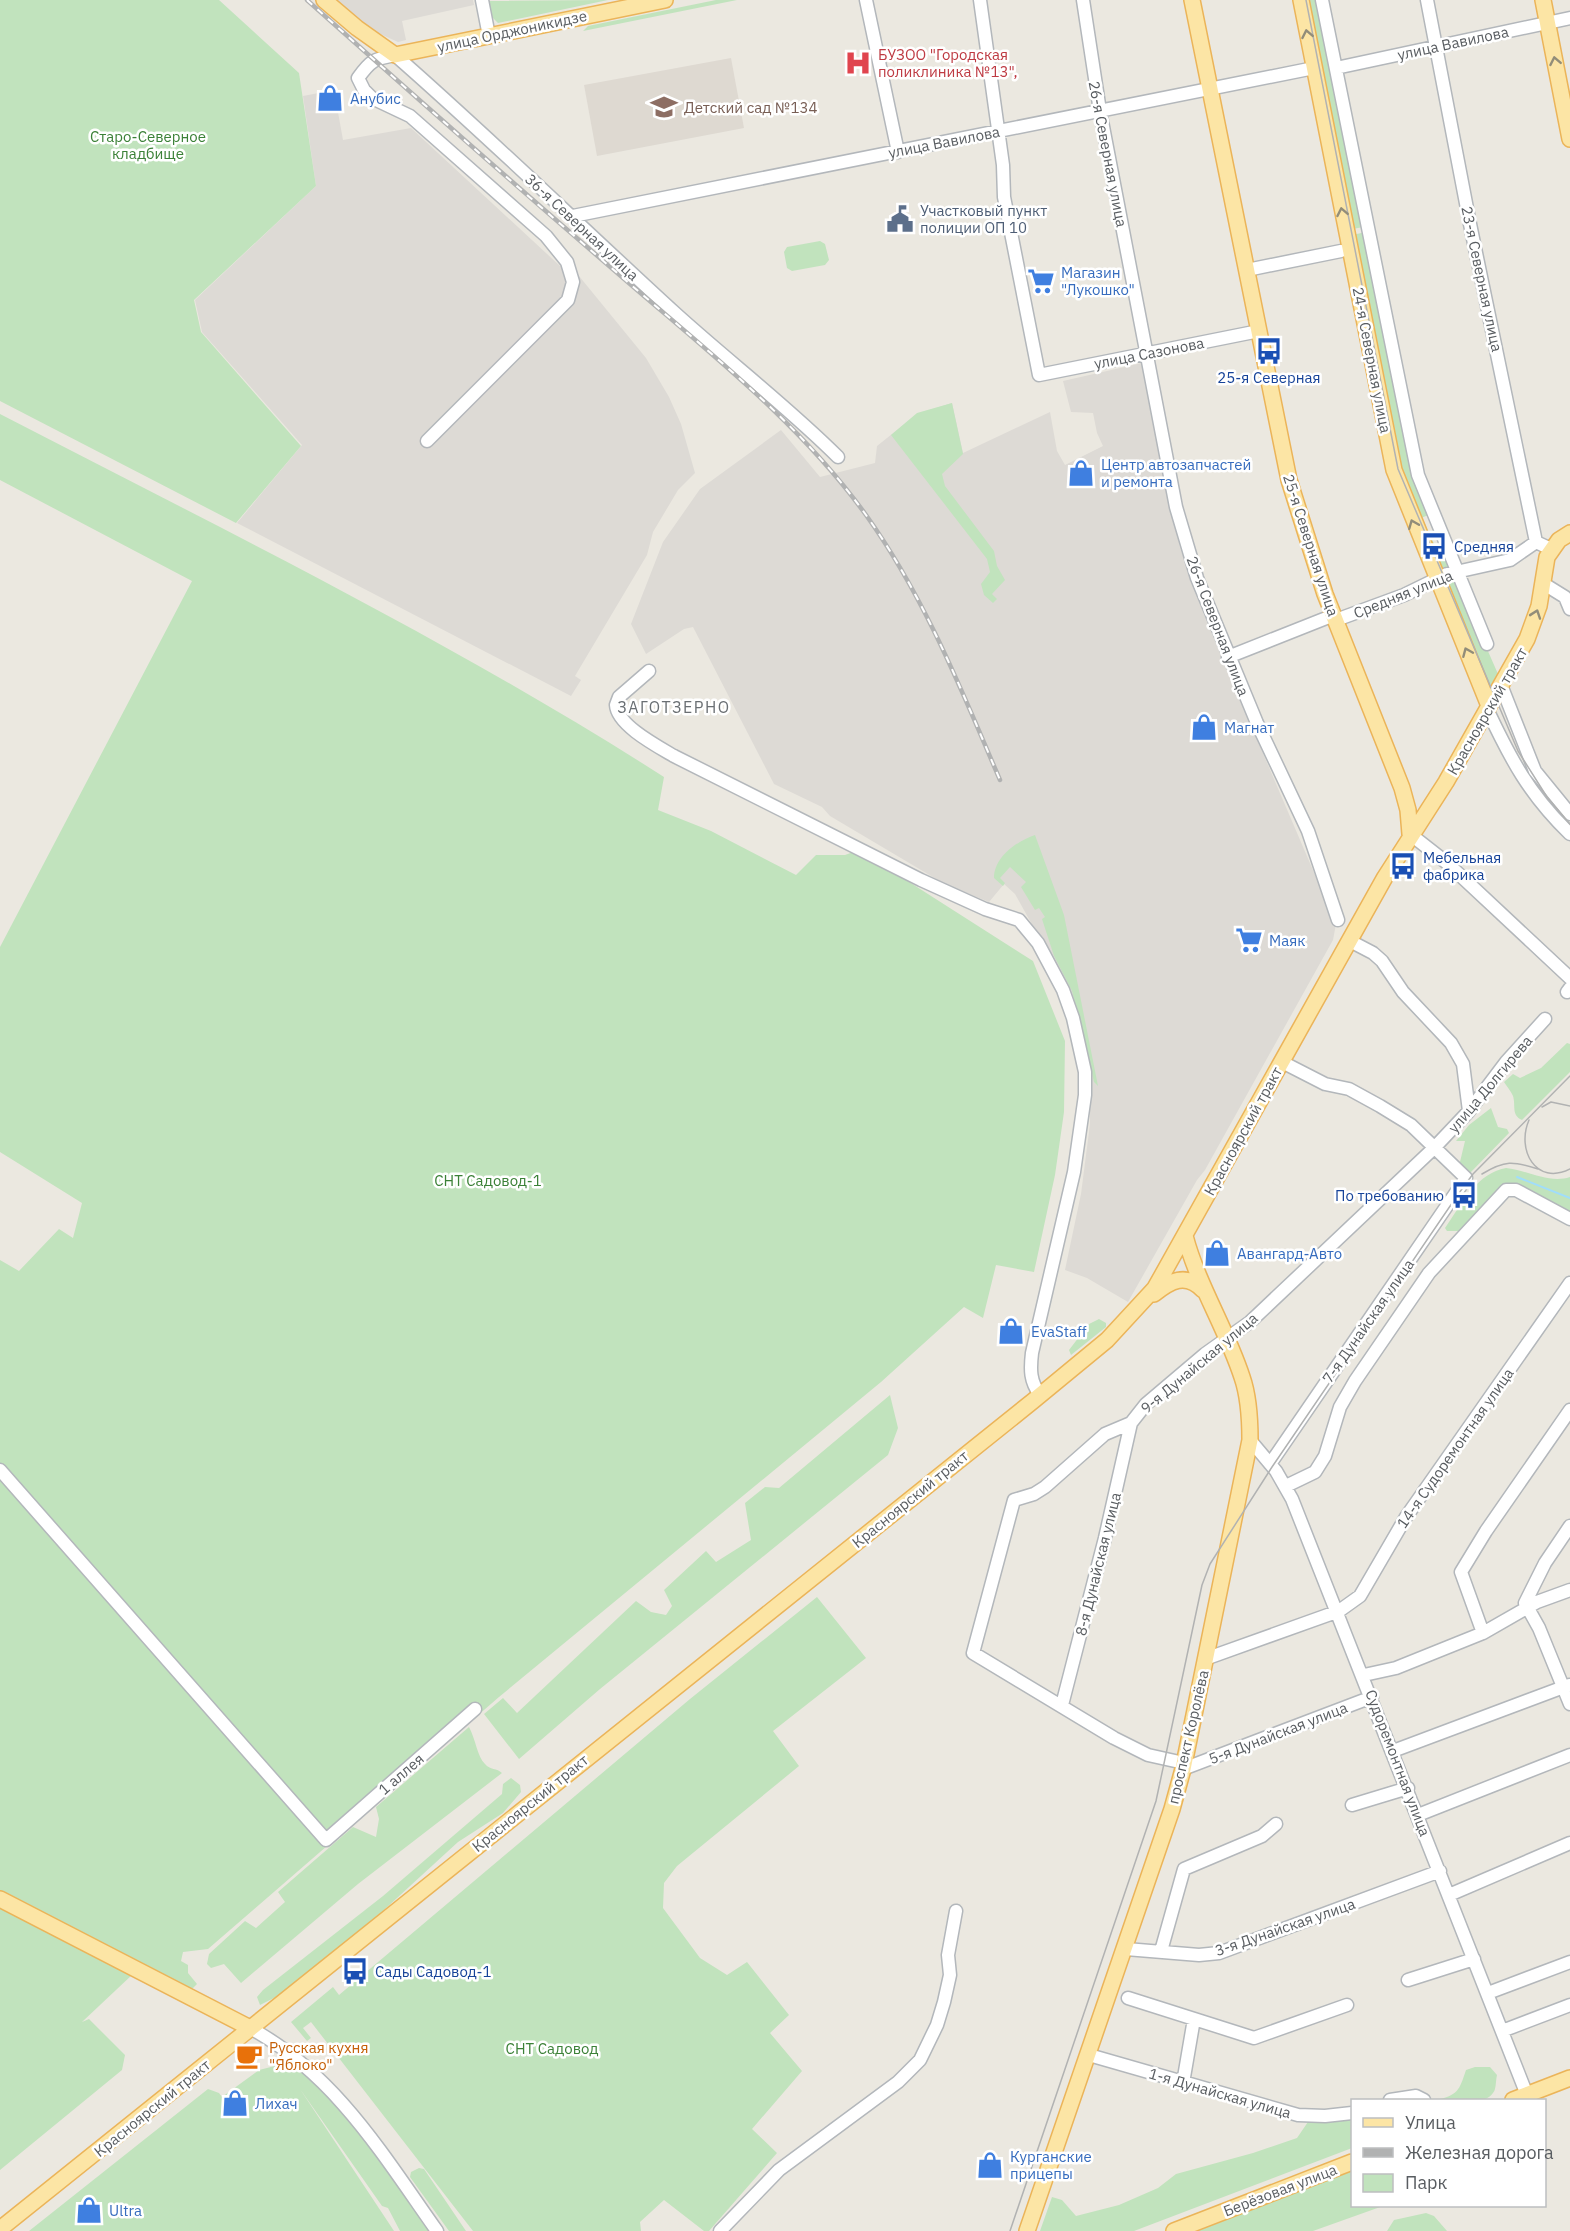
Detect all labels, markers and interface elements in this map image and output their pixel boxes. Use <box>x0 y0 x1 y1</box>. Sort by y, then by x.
street label: улица Орджоникидзе <box>435 6 589 56</box>
street label: улица Вавилова <box>1396 22 1510 64</box>
one-way arrow <box>1301 30 1314 40</box>
place label: БУЗОО "Городская поликлиника №13", <box>878 45 1018 81</box>
hospital icon: БУЗОО "Городская поликлиника №13", <box>843 48 873 78</box>
one-way arrow <box>1549 57 1562 67</box>
street label: 26-я Северная улица <box>1085 79 1131 229</box>
shop icon: Анубис <box>315 83 345 113</box>
place label: Анубис <box>350 89 401 108</box>
school or university icon: Детский сад №134 <box>649 92 679 122</box>
place label: Детский сад №134 <box>684 98 818 117</box>
street label: улица Вавилова <box>887 122 1001 162</box>
park label: Старо-Северное кладбище <box>90 127 206 163</box>
street label: 36-я Северная улица <box>521 169 643 285</box>
place label: Участковый пункт полиции ОП 10 <box>920 201 1047 237</box>
public building icon: Участковый пункт полиции ОП 10 <box>885 204 915 234</box>
street label: 23-я Северная улица <box>1457 204 1507 354</box>
one-way arrow <box>1336 207 1349 217</box>
place label: Магазин "Лукошко" <box>1061 263 1135 299</box>
supermarket icon: Магазин "Лукошко" <box>1026 266 1056 296</box>
street label: 24-я Северная улица <box>1349 285 1395 435</box>
street label: улица Сазонова <box>1092 333 1206 373</box>
bus stop icon: 25-я Северная <box>1254 336 1284 366</box>
place label: 25-я Северная <box>1217 368 1321 387</box>
place label: Центр автозапчастей и ремонта <box>1101 455 1251 491</box>
shop icon: Центр автозапчастей и ремонта <box>1066 458 1096 488</box>
street label: 25-я Северная улица <box>1279 472 1343 618</box>
one-way arrow <box>1408 519 1421 530</box>
bus stop icon: Средняя <box>1419 531 1449 561</box>
place label: Средняя <box>1454 537 1514 556</box>
street label: 26-я Северная улица <box>1183 553 1253 699</box>
street label: Средняя улица <box>1351 565 1455 623</box>
one-way arrow <box>1529 609 1542 620</box>
street label: Красноярский тракт <box>1443 644 1531 778</box>
one-way arrow <box>1462 647 1474 658</box>
district label: ЗАГОТЗЕРНО <box>617 697 731 717</box>
shop icon: Магнат <box>1189 712 1219 742</box>
place label: Магнат <box>1224 718 1274 737</box>
place label: Мебельная фабрика <box>1423 848 1501 884</box>
bus stop icon: Мебельная фабрика <box>1388 851 1418 881</box>
supermarket icon: Маяк <box>1234 925 1264 955</box>
place label: Маяк <box>1269 931 1305 950</box>
street label: улица Долгирева <box>1444 1031 1536 1137</box>
street label: Красноярский тракт <box>1200 1063 1286 1199</box>
park label: СНТ Садовод-1 <box>434 1171 542 1190</box>
bus stop icon: По требованию <box>1449 1180 1479 1210</box>
place label: По требованию <box>1335 1186 1444 1205</box>
shop icon: Авангард-Авто <box>1202 1238 1232 1268</box>
place label: Авангард-Авто <box>1237 1244 1342 1263</box>
street label: 7-я Дунайская улица <box>1318 1255 1418 1387</box>
street label: 9-я Дунайская улица <box>1136 1308 1262 1418</box>
shop icon: EvaStaff <box>996 1316 1026 1346</box>
place label: EvaStaff <box>1031 1322 1087 1341</box>
street label: 14-я Судоремонтная улица <box>1392 1364 1518 1532</box>
street label: Красноярский тракт <box>848 1446 972 1552</box>
street label: 8-я Дунайская улица <box>1071 1490 1125 1638</box>
street label: проспект Королёва <box>1163 1668 1213 1806</box>
street label: Судоремонтная улица <box>1361 1687 1435 1839</box>
street label: 5-я Дунайская улица <box>1206 1698 1350 1768</box>
street label: 1 аллея <box>374 1749 428 1799</box>
street label: Красноярский тракт <box>468 1750 592 1856</box>
street label: 3-я Дунайская улица <box>1212 1894 1358 1960</box>
bus stop icon: Сады Садовод-1 <box>340 1956 370 1986</box>
place label: Сады Садовод-1 <box>375 1962 491 1981</box>
place label: Русская кухня "Яблоко" <box>269 2038 368 2074</box>
park label: СНТ Садовод <box>506 2039 598 2058</box>
cafe icon: Русская кухня "Яблоко" <box>234 2041 264 2071</box>
street label: Красноярский тракт <box>90 2055 214 2161</box>
street label: 1-я Дунайская улица <box>1147 2064 1293 2122</box>
shop icon: Лихач <box>220 2088 250 2118</box>
place label: Лихач <box>255 2094 298 2113</box>
legend <box>1351 2099 1546 2207</box>
text: Улица <box>1405 2111 1456 2134</box>
text: Железная дорога <box>1405 2141 1554 2164</box>
place label: Курганские прицепы <box>1010 2147 1092 2183</box>
shop icon: Курганские прицепы <box>975 2150 1005 2180</box>
street label: Берёзовая улица <box>1221 2160 1339 2220</box>
text: Парк <box>1405 2171 1448 2194</box>
shop icon: Ultra <box>74 2195 104 2225</box>
place label: Ultra <box>109 2201 142 2220</box>

